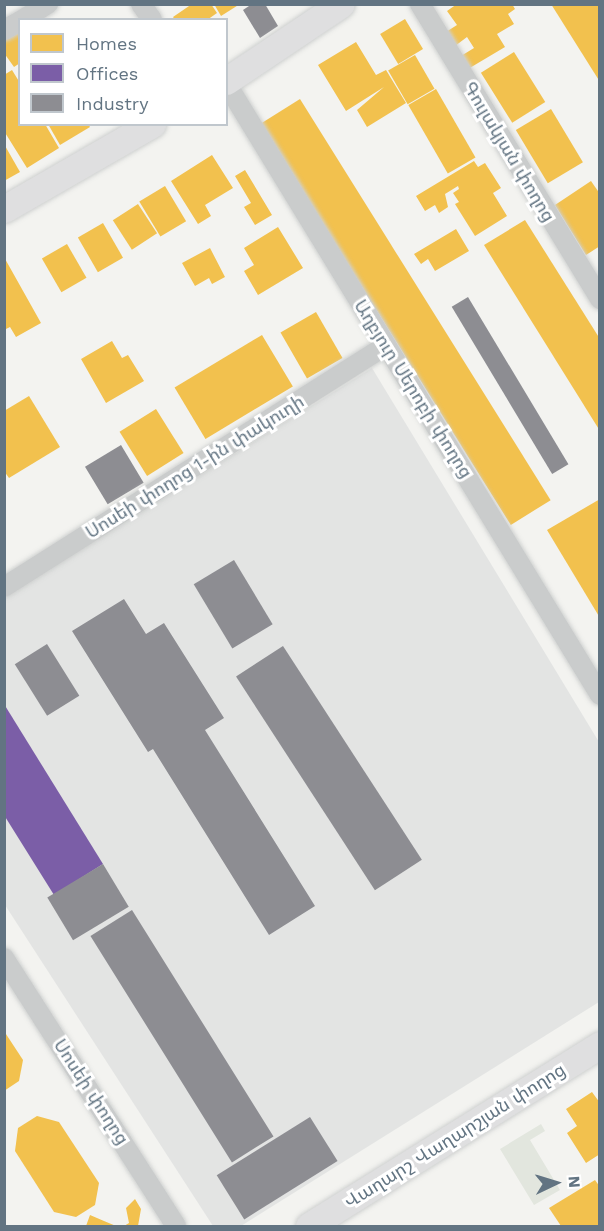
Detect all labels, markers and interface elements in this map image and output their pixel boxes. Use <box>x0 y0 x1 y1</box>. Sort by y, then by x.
legend <box>18 18 228 126</box>
text: Homes <box>76 33 137 54</box>
text: Offices <box>76 63 138 84</box>
street label: Գուլակյան փողոց <box>459 78 559 226</box>
text: Industry <box>76 93 148 114</box>
street label: Աղբյուր Սերոբի փողոց <box>349 296 477 482</box>
street label: Սոսեի փողոց 1-ին փակուղի <box>82 391 308 543</box>
street label: Սոսեի փողոց <box>49 1035 133 1149</box>
street label: Վաղարշ Վաղարշյան փողոց <box>341 1059 569 1213</box>
north arrow <box>526 1153 586 1213</box>
text: N <box>565 1175 584 1188</box>

